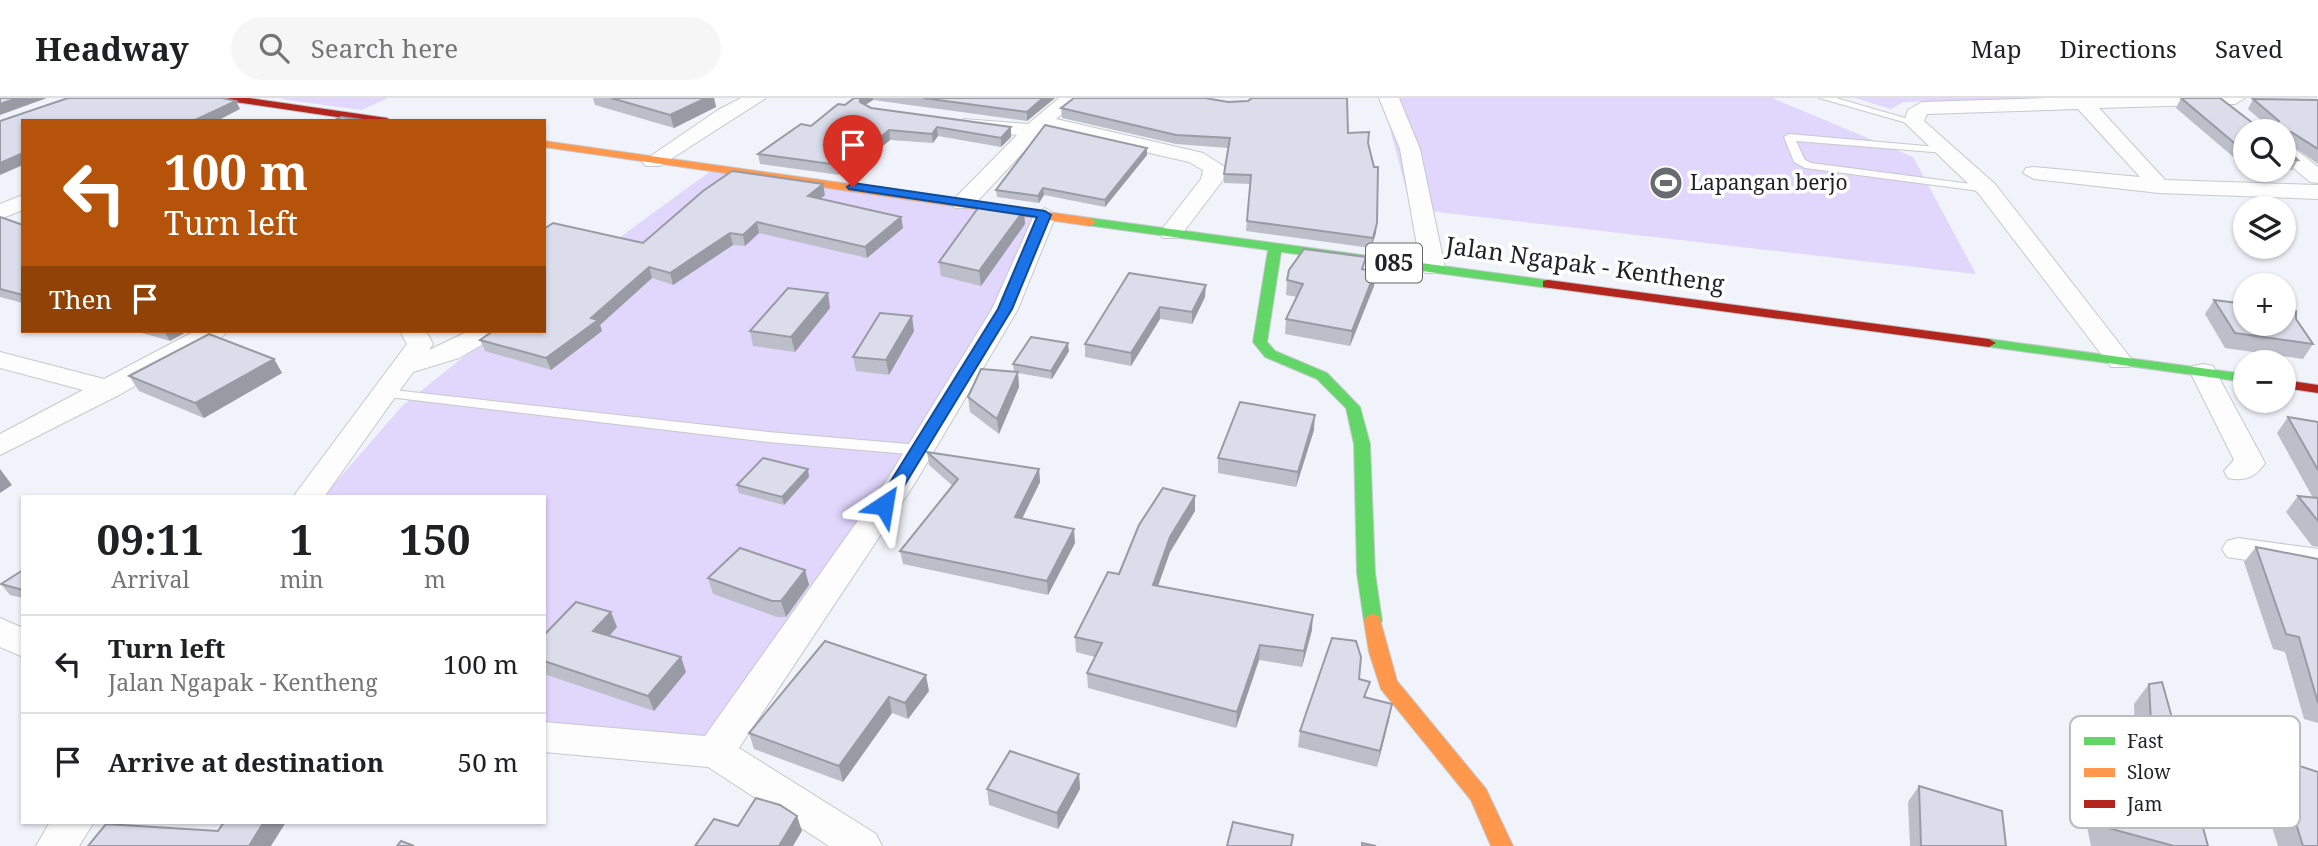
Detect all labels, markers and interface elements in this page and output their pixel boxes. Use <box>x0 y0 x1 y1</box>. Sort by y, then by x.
search box <box>231 17 721 80</box>
text: Headway <box>35 26 189 71</box>
icon: search <box>255 29 293 67</box>
text: Search here <box>311 30 458 66</box>
text: Map <box>1971 32 2022 65</box>
text: Directions <box>2060 32 2177 65</box>
text: Saved <box>2215 32 2283 65</box>
pin <box>823 115 883 187</box>
map controls <box>2233 119 2296 413</box>
button: search <box>2233 119 2296 182</box>
icon: arrive <box>834 126 872 164</box>
text: 100 m <box>164 138 308 204</box>
icon: left <box>49 147 140 238</box>
sports icon: Lapangan berjo <box>1647 164 1685 202</box>
place label: Lapangan berjo <box>1690 168 1848 196</box>
button: layers <box>2233 196 2296 259</box>
text: Turn left <box>164 201 298 244</box>
street label: Jalan Ngapak - Kentheng <box>1443 227 1727 299</box>
road number: 085 <box>1366 244 1422 282</box>
button: + <box>2233 273 2296 336</box>
icon: arrive <box>126 280 164 318</box>
text: Then <box>49 281 112 317</box>
button: − <box>2233 350 2296 413</box>
position arrow <box>847 468 921 542</box>
text: 09:11 <box>97 510 204 567</box>
text: 1 <box>290 510 314 567</box>
text: 150 <box>399 510 470 567</box>
text: Arrival <box>111 563 190 595</box>
text: min <box>280 563 324 595</box>
text: m <box>424 563 446 595</box>
text: Turn left <box>108 630 225 666</box>
icon: left <box>49 645 87 683</box>
text: 100 m <box>443 646 518 682</box>
text: Jalan Ngapak - Kentheng <box>108 666 378 698</box>
legend <box>2070 716 2300 828</box>
text: Fast <box>2127 728 2164 754</box>
icon: arrive <box>49 743 87 781</box>
text: Arrive at destination <box>108 744 384 780</box>
text: 50 m <box>458 744 518 780</box>
text: Slow <box>2127 759 2171 785</box>
text: Jam <box>2126 791 2162 817</box>

